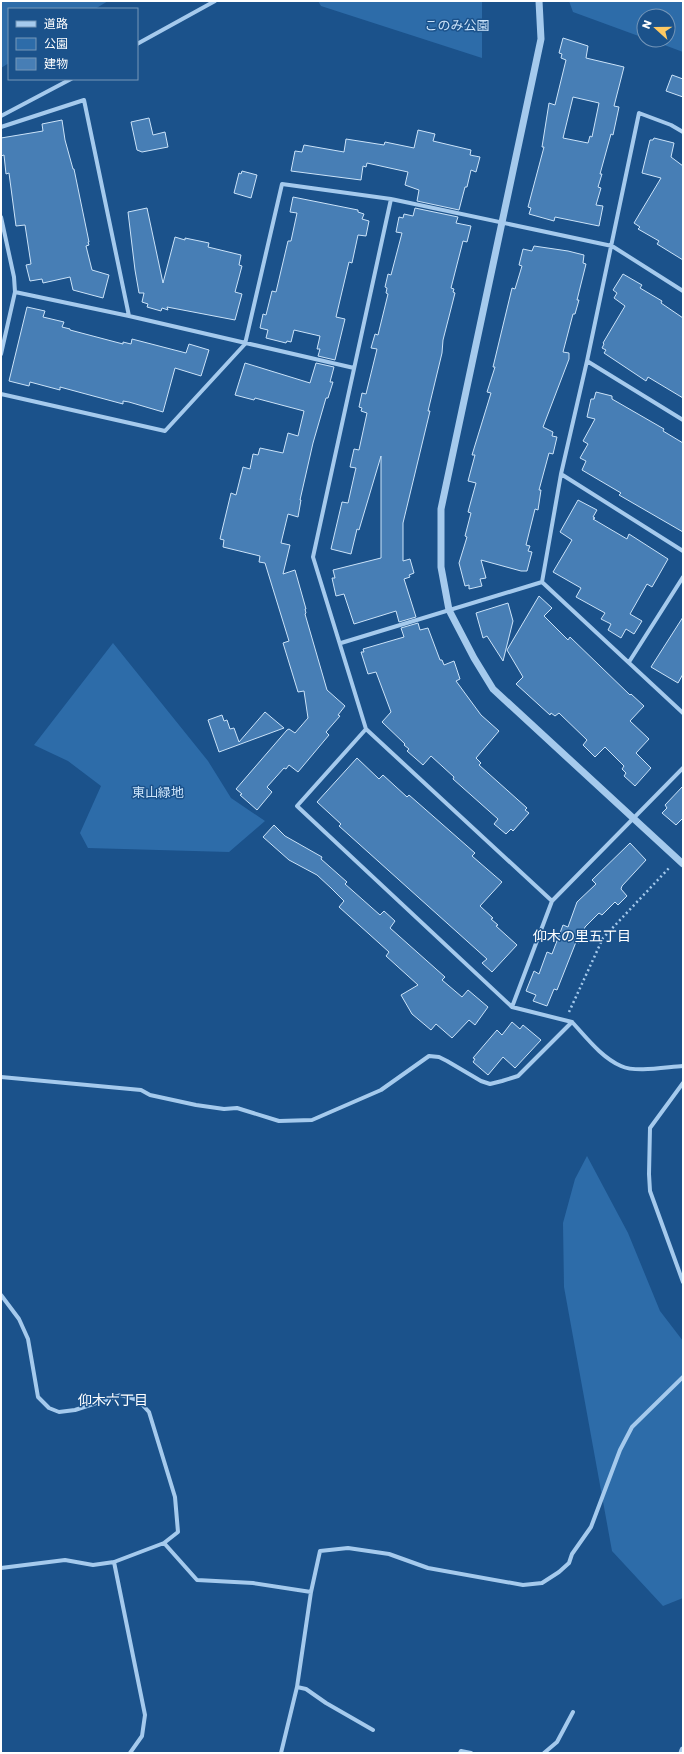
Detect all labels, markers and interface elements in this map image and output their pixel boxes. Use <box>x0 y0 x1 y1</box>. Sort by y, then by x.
legend <box>8 8 138 80</box>
north arrow <box>636 8 676 48</box>
text: 道路 <box>44 15 68 32</box>
park label: このみ公園 <box>424 16 490 35</box>
text: N <box>638 18 656 31</box>
text: 公園 <box>44 35 68 52</box>
text: 建物 <box>44 55 68 72</box>
park label: 東山緑地 <box>132 783 184 802</box>
district label: 仰木の里五丁目 <box>533 926 631 946</box>
district label: 仰木六丁目 <box>78 1390 148 1410</box>

